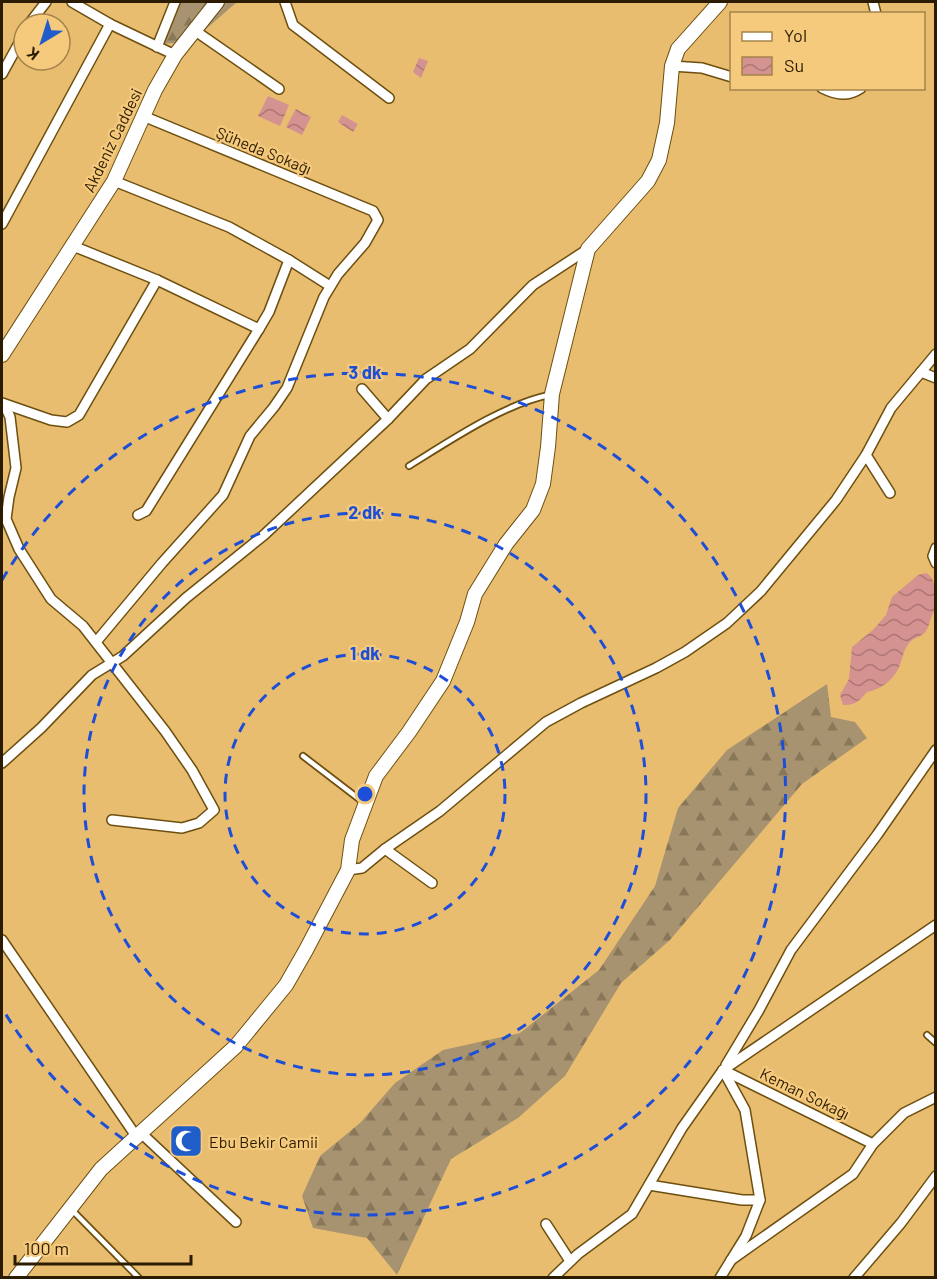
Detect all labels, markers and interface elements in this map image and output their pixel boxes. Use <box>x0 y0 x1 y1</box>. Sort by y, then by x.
north arrow <box>12 12 72 72</box>
legend <box>730 12 925 90</box>
text: Yol <box>784 24 807 46</box>
text: K <box>23 44 42 65</box>
text: Su <box>784 54 804 76</box>
street label: Akdeniz Caddesi <box>79 85 145 195</box>
street label: Şüheda Sokağı <box>214 122 314 178</box>
text: 3 dk <box>348 361 382 383</box>
text: 2 dk <box>348 501 382 523</box>
text: 1 dk <box>350 642 380 664</box>
centre of rings <box>355 784 375 804</box>
street label: Keman Sokağı <box>757 1063 853 1123</box>
mosque icon: Ebu Bekir Camii <box>168 1123 204 1159</box>
place label: Ebu Bekir Camii <box>209 1132 318 1151</box>
scale bar <box>15 1228 190 1266</box>
text: 100 m <box>24 1237 69 1259</box>

